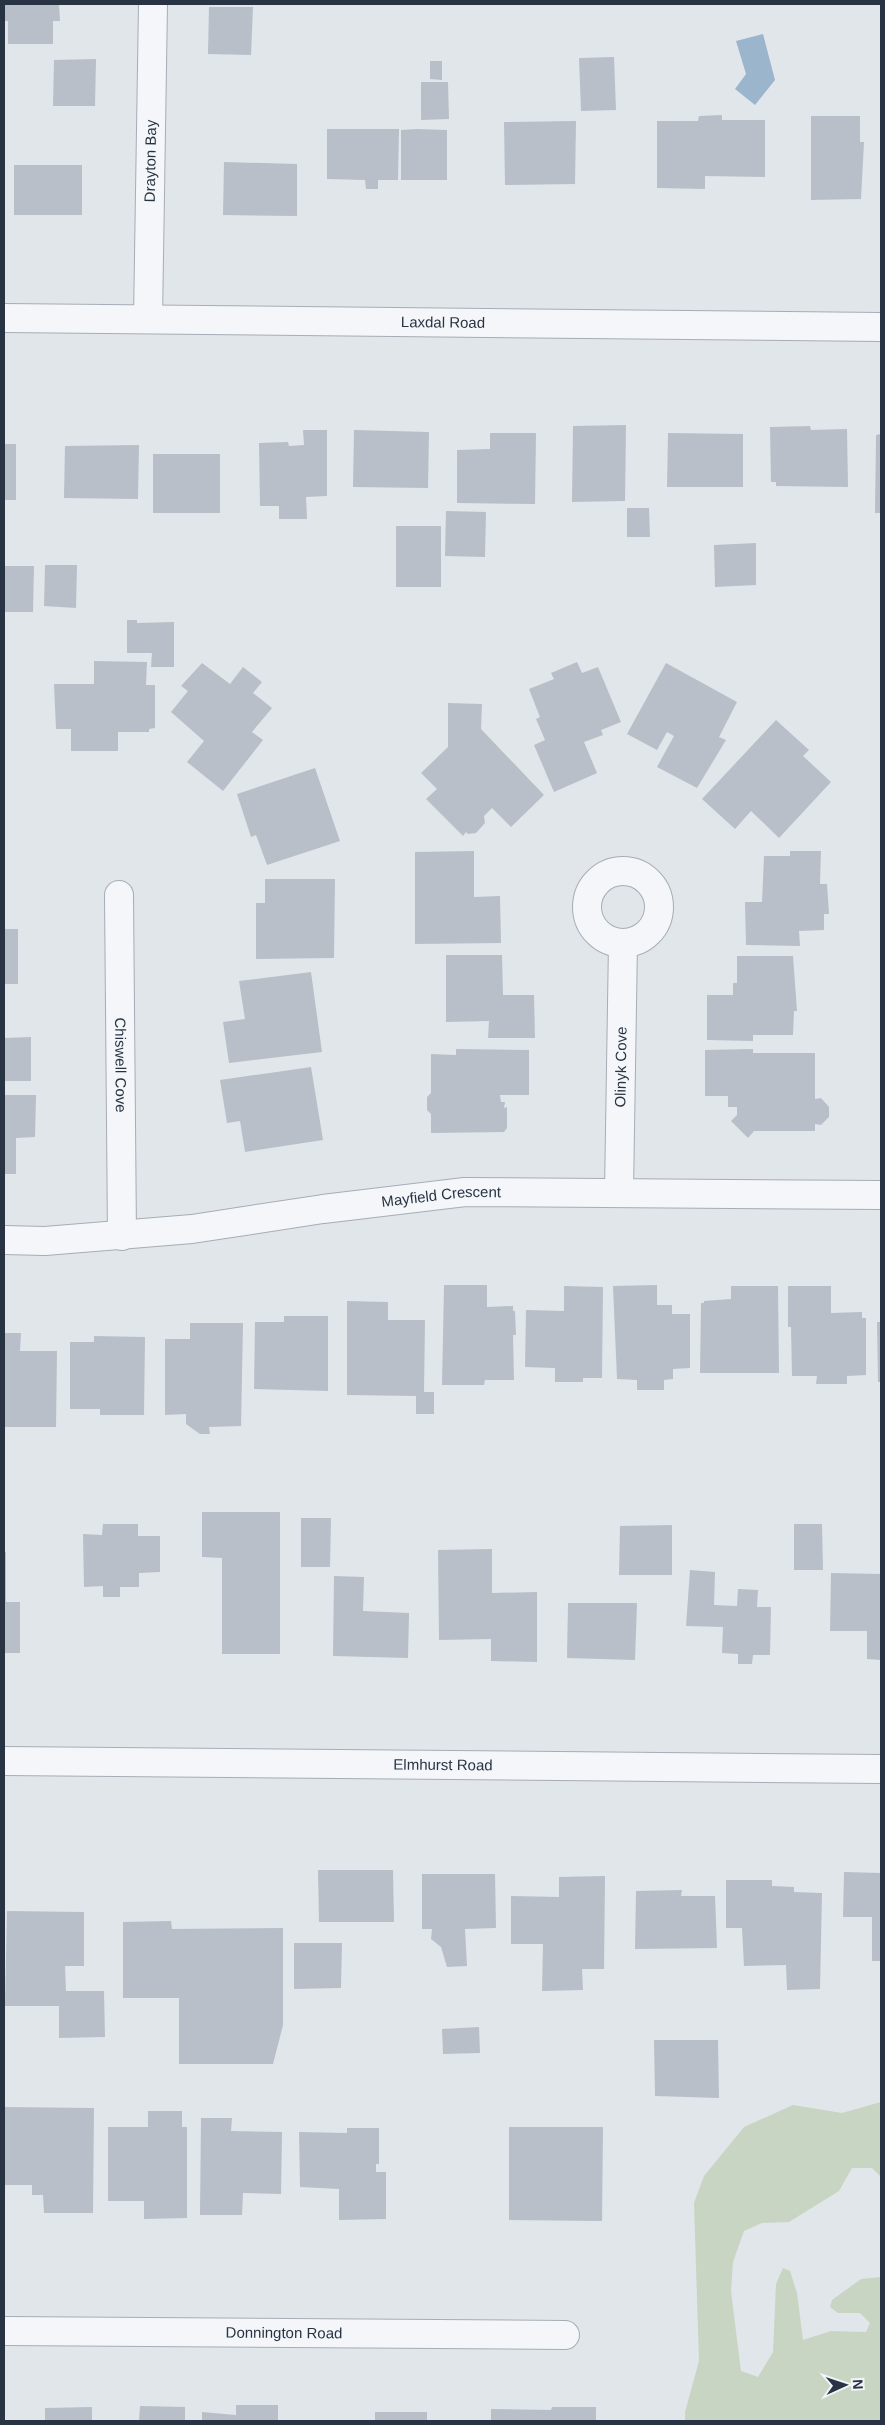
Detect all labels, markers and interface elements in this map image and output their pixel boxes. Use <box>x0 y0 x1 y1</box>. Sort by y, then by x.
street label: Drayton Bay <box>141 119 159 202</box>
street label: Laxdal Road <box>401 313 485 331</box>
street label: Chiswell Cove <box>112 1017 130 1113</box>
street label: Olinyk Cove <box>611 1026 630 1108</box>
street label: Mayfield Crescent <box>380 1183 502 1210</box>
street label: Elmhurst Road <box>393 1756 493 1773</box>
street label: Donnington Road <box>226 2324 342 2341</box>
north arrow <box>820 2360 870 2410</box>
text: N <box>850 2379 866 2390</box>

